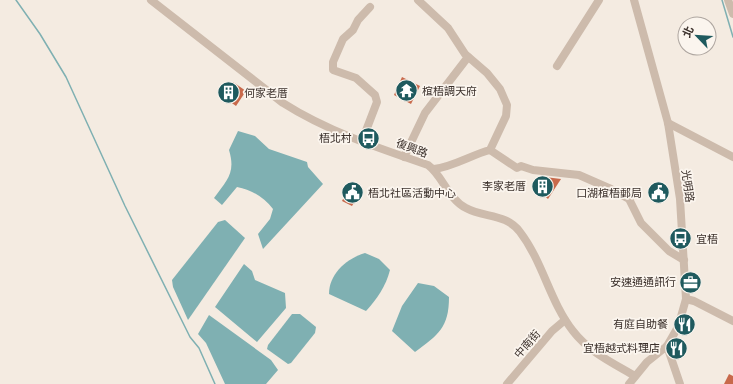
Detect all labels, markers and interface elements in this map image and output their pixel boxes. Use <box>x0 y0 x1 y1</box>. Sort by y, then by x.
north arrow <box>677 16 717 56</box>
text: 北 <box>679 24 697 40</box>
temple icon: 椬梧調天府 <box>394 78 420 104</box>
building icon: 何家老厝 <box>215 80 241 106</box>
place label: 椬梧調天府 <box>422 84 477 98</box>
place label: 何家老厝 <box>244 86 288 100</box>
bus stop icon: 梧北村 <box>355 125 381 151</box>
place label: 梧北村 <box>319 131 352 145</box>
street label: 復興路 <box>394 136 430 160</box>
street label: 光明路 <box>679 169 697 203</box>
building icon: 李家老厝 <box>529 173 555 199</box>
place label: 李家老厝 <box>482 179 526 193</box>
public building icon: 梧北社區活動中心 <box>340 180 366 206</box>
public building icon: 口湖椬梧郵局 <box>645 180 671 206</box>
place label: 梧北社區活動中心 <box>368 186 456 200</box>
place label: 口湖椬梧郵局 <box>576 186 642 200</box>
bus stop icon: 宜梧 <box>667 226 693 252</box>
place label: 宜梧 <box>696 232 718 246</box>
office icon: 安速通通訊行 <box>678 269 704 295</box>
place label: 安速通通訊行 <box>610 275 676 289</box>
restaurant icon: 有庭自助餐 <box>671 311 697 337</box>
place label: 有庭自助餐 <box>613 317 668 331</box>
street label: 中南街 <box>511 327 543 361</box>
restaurant icon: 宜梧越式料理店 <box>663 335 689 361</box>
place label: 宜梧越式料理店 <box>583 341 660 355</box>

